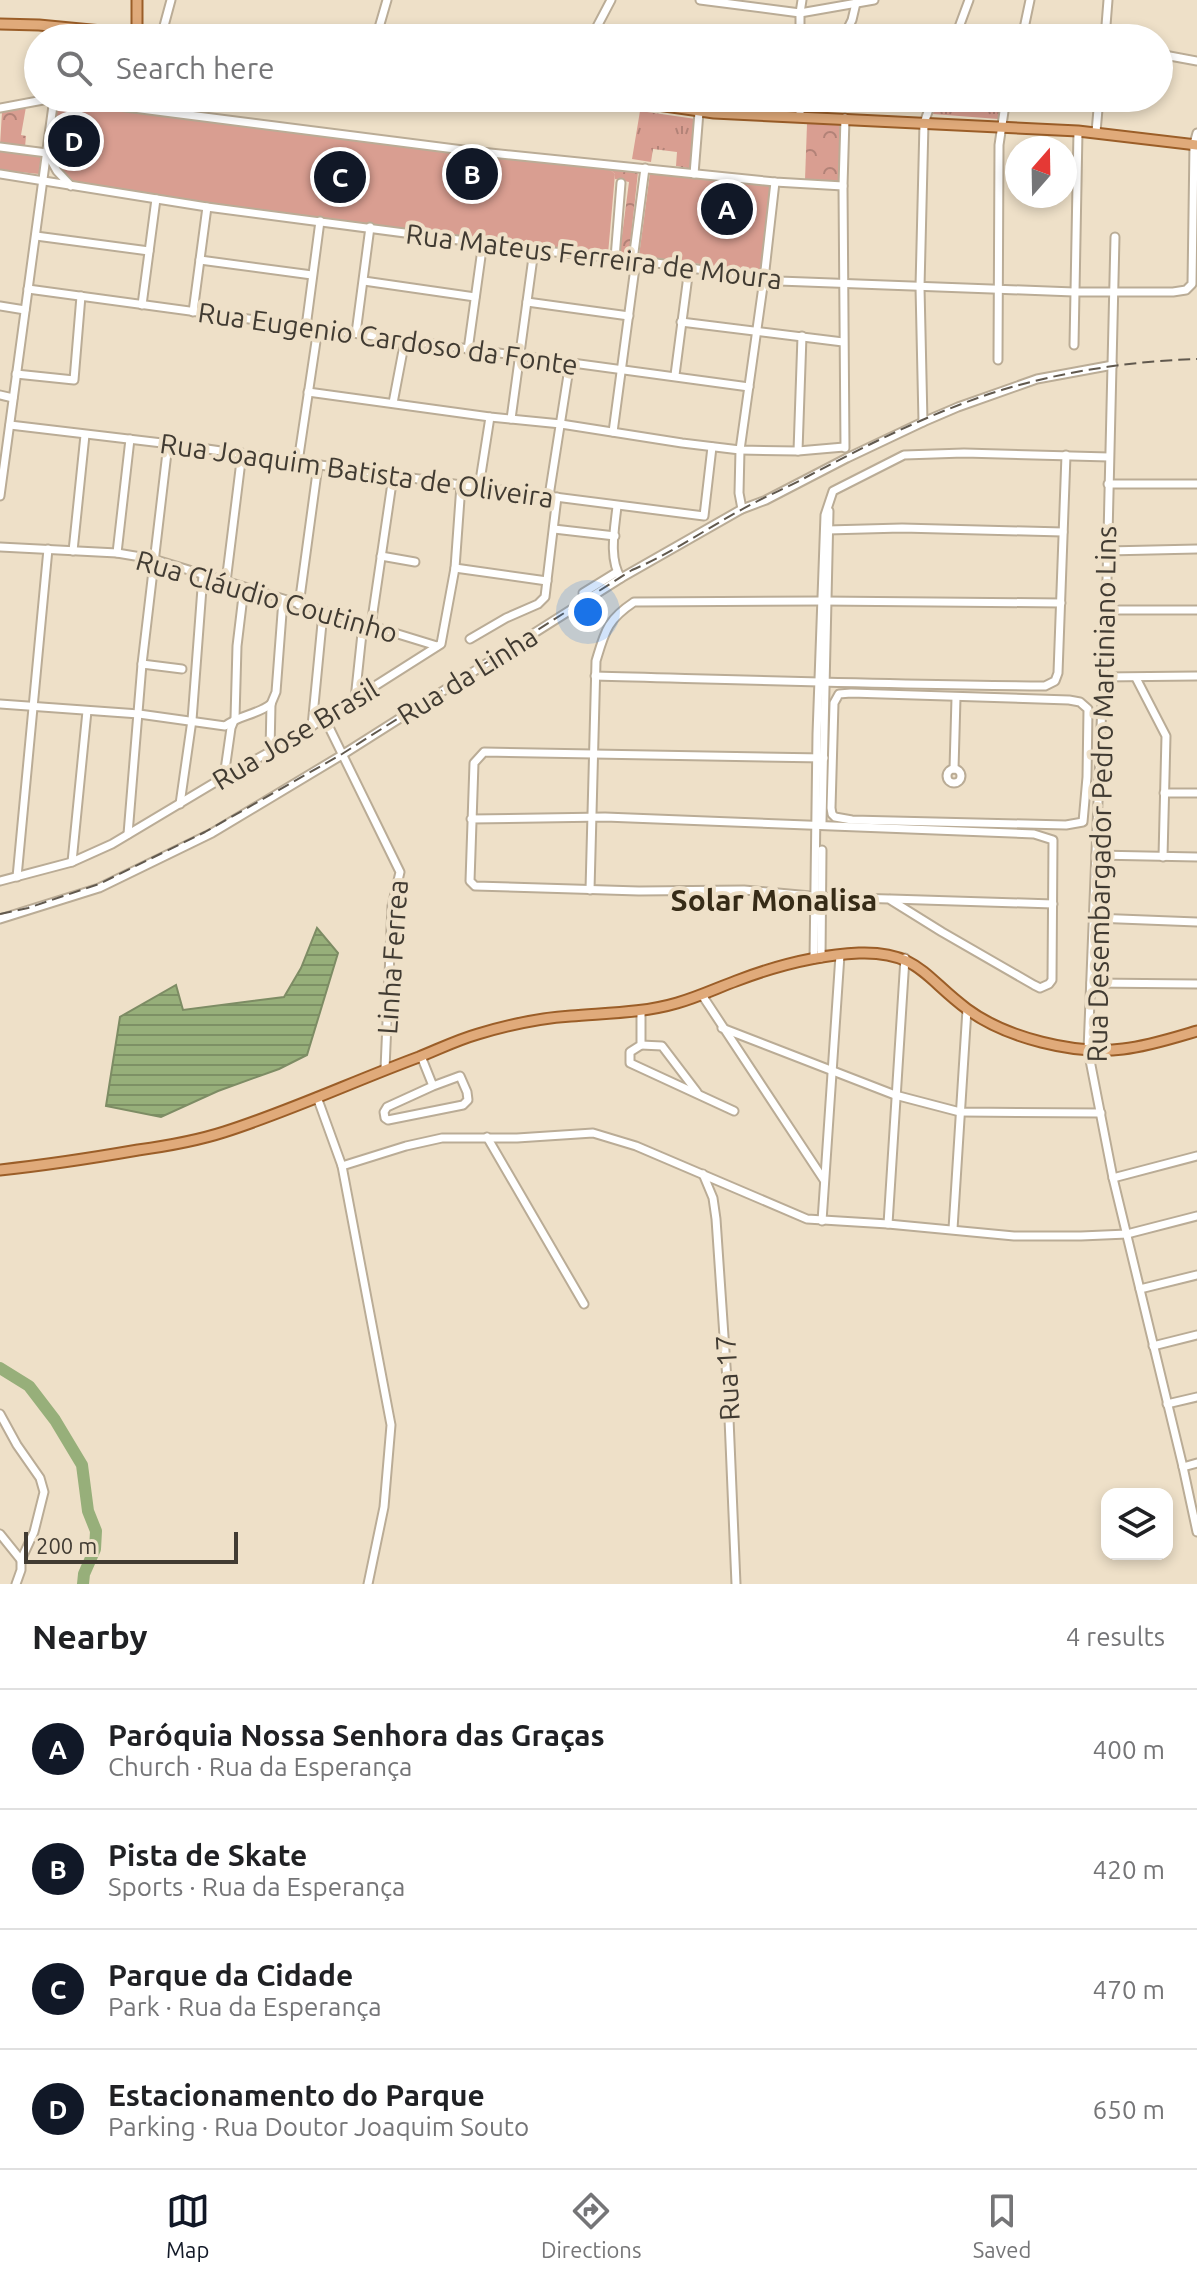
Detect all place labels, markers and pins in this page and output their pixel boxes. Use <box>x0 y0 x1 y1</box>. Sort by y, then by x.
pin: D <box>48 111 100 171</box>
pin: B <box>446 144 498 204</box>
pin: C <box>314 147 366 207</box>
pin: A <box>701 179 753 239</box>

